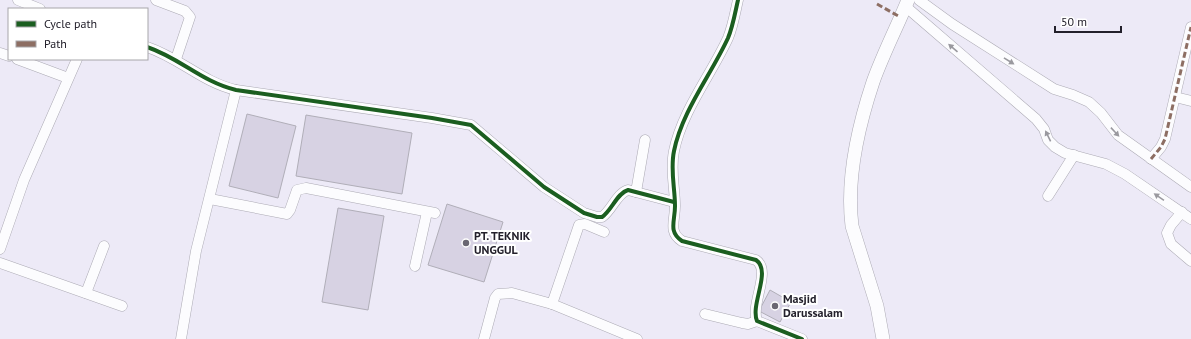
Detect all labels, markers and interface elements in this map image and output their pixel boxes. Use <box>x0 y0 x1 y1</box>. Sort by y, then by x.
legend <box>8 8 148 60</box>
scale bar <box>1055 8 1121 34</box>
text: 50 m <box>1061 14 1087 29</box>
text: Cycle path <box>44 16 97 31</box>
text: Path <box>44 36 67 51</box>
one-way arrow <box>948 43 959 52</box>
one-way arrow <box>1004 57 1014 65</box>
one-way arrow <box>1110 127 1120 137</box>
one-way arrow <box>1045 130 1051 142</box>
one-way arrow <box>1153 193 1165 200</box>
place label: PT. TEKNIK UNGGUL <box>474 228 531 257</box>
marker: PT. TEKNIK UNGGUL <box>461 238 471 248</box>
place label: Masjid Darussalam <box>783 291 843 320</box>
marker: Masjid Darussalam <box>770 301 780 311</box>

